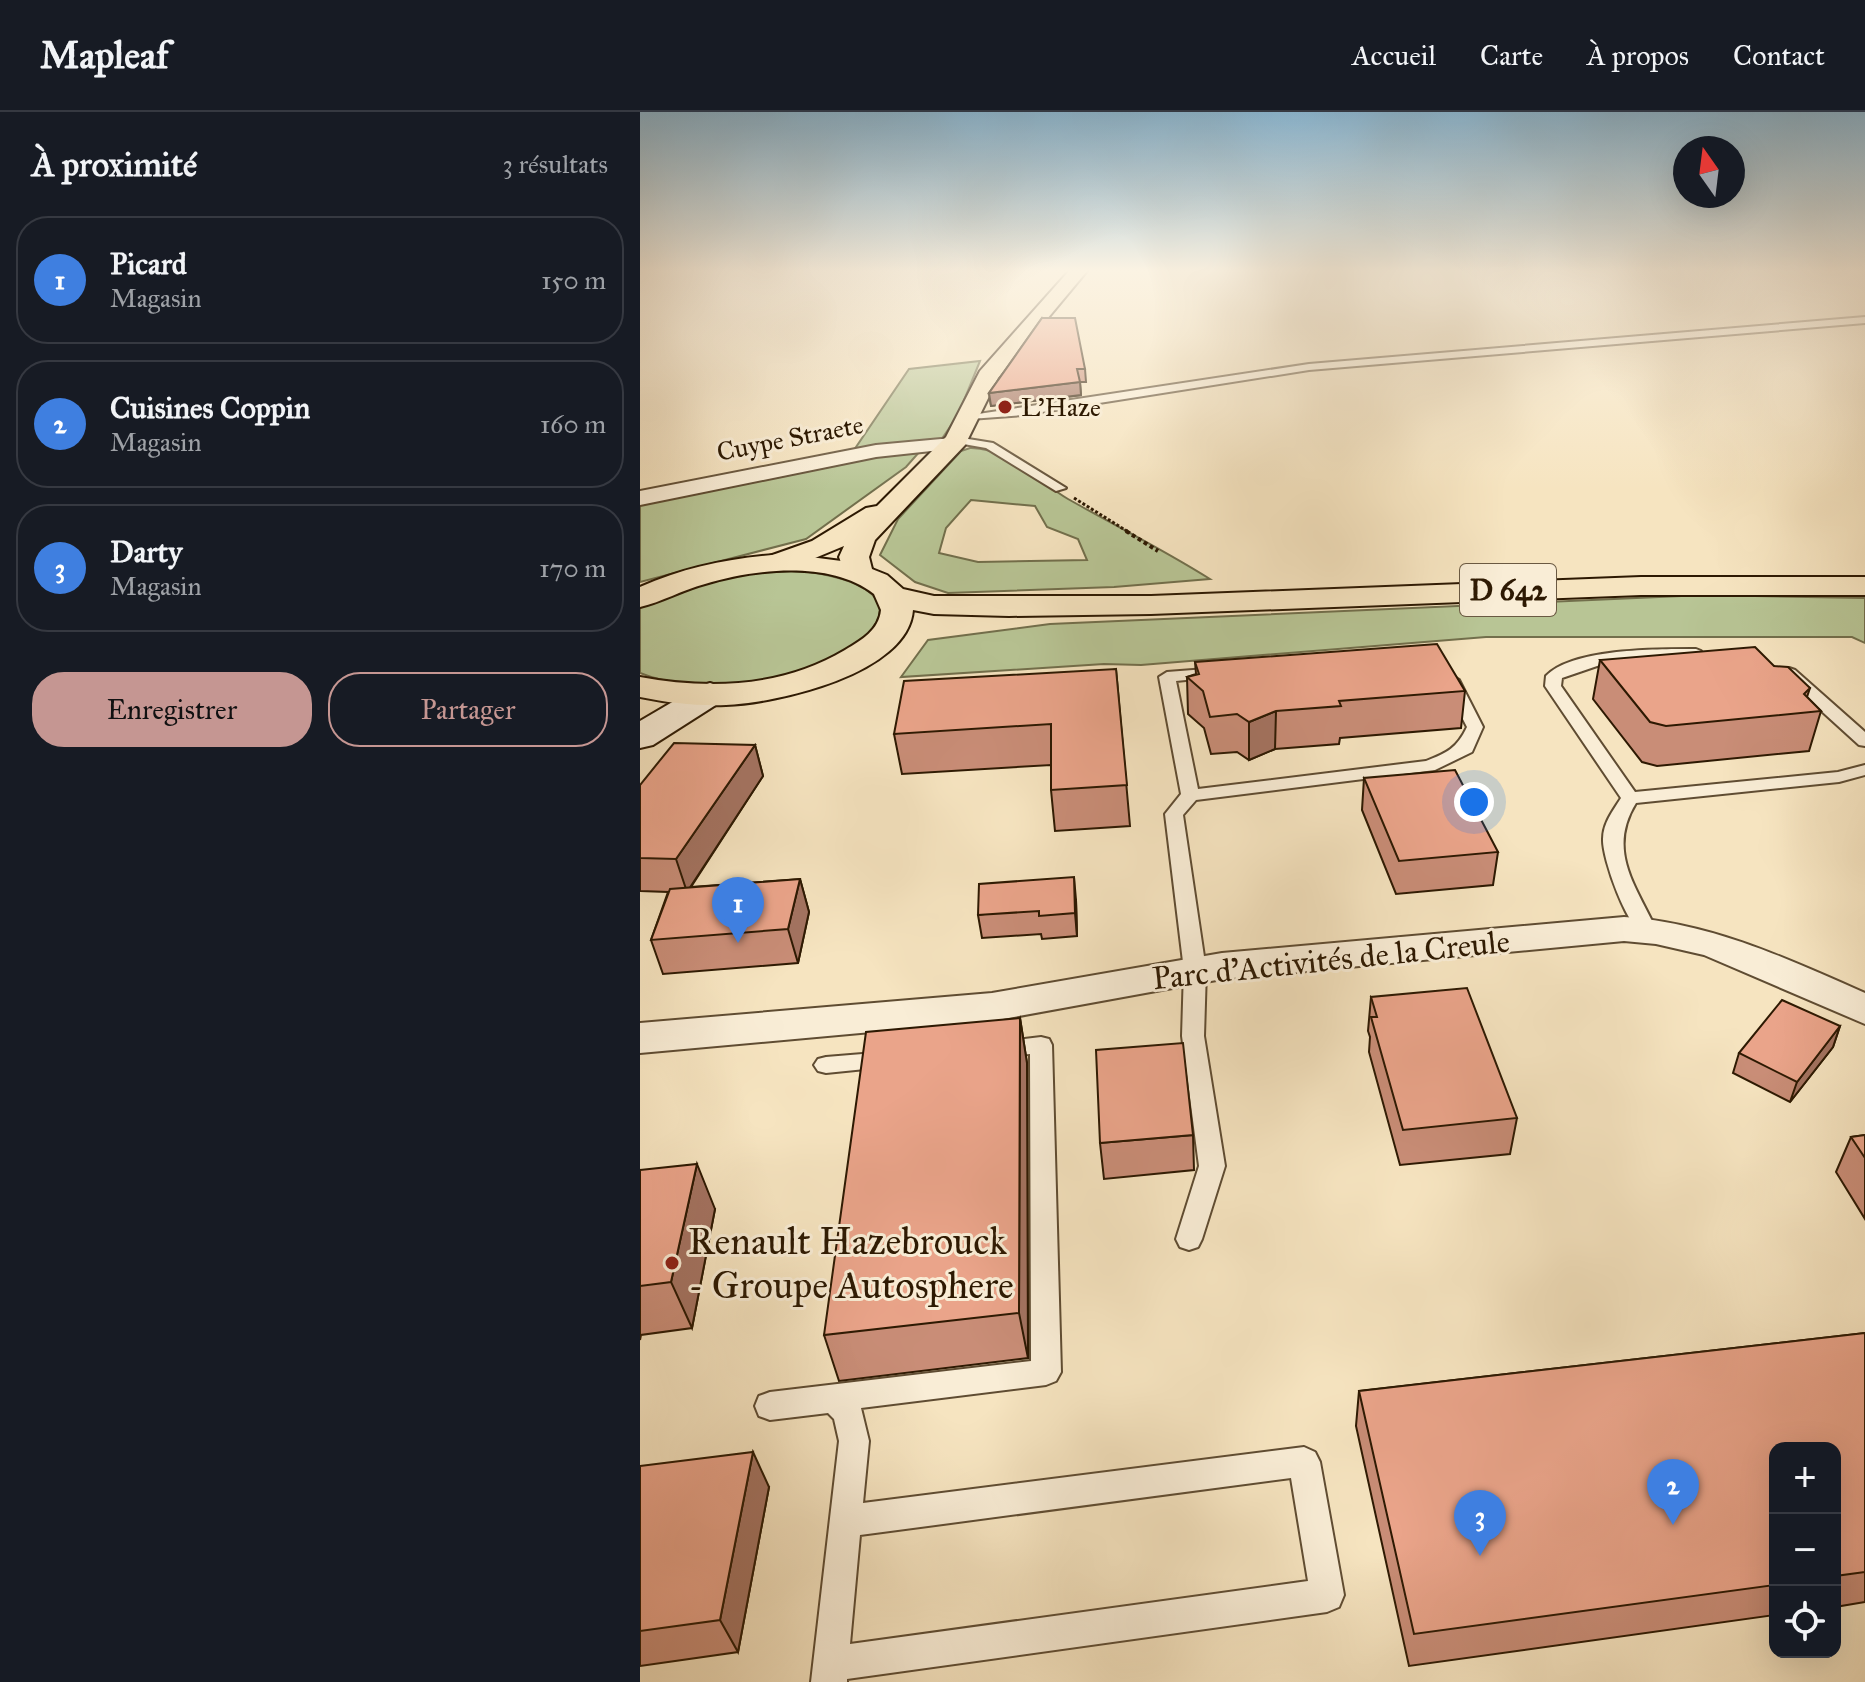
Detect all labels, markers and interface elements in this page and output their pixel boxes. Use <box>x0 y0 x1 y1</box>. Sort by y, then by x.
text: Mapleaf <box>40 32 169 78</box>
text: Accueil <box>1352 38 1436 73</box>
text: Carte <box>1480 38 1543 73</box>
text: À propos <box>1587 38 1689 73</box>
text: Contact <box>1733 38 1825 73</box>
north arrow <box>1673 136 1745 208</box>
text: À proximité <box>32 144 197 185</box>
text: 3 résultats <box>502 148 608 180</box>
text: Picard <box>110 246 187 282</box>
text: 1 <box>55 264 65 296</box>
text: 150 m <box>541 264 606 296</box>
text: Magasin <box>110 282 202 314</box>
text: Cuisines Coppin <box>110 390 310 426</box>
place label: L'Haze <box>1021 391 1101 423</box>
marker: L'Haze <box>996 398 1014 416</box>
text: 2 <box>54 408 66 440</box>
text: 160 m <box>540 408 606 440</box>
street label: Cuype Straete <box>714 408 866 468</box>
text: Magasin <box>110 426 202 458</box>
text: Darty <box>110 534 182 570</box>
text: 3 <box>55 552 65 584</box>
text: 170 m <box>539 552 606 584</box>
road number: D 642 <box>1460 564 1556 616</box>
text: Magasin <box>110 570 202 602</box>
button: Enregistrer <box>32 672 312 747</box>
button: Partager <box>328 672 608 747</box>
your location <box>1454 782 1494 822</box>
pin: 1 <box>712 877 764 943</box>
street label: Parc d'Activités de la Creule <box>1150 922 1512 998</box>
place label: Renault Hazebrouck - Groupe Autosphere <box>688 1218 1014 1308</box>
marker: Renault Hazebrouck - Groupe Autosphere <box>663 1254 681 1272</box>
map controls <box>1769 1442 1841 1658</box>
button: + <box>1769 1442 1841 1514</box>
pin: 2 <box>1647 1459 1699 1525</box>
pin: 3 <box>1454 1490 1506 1556</box>
button: − <box>1769 1514 1841 1586</box>
button: locate <box>1769 1586 1841 1658</box>

